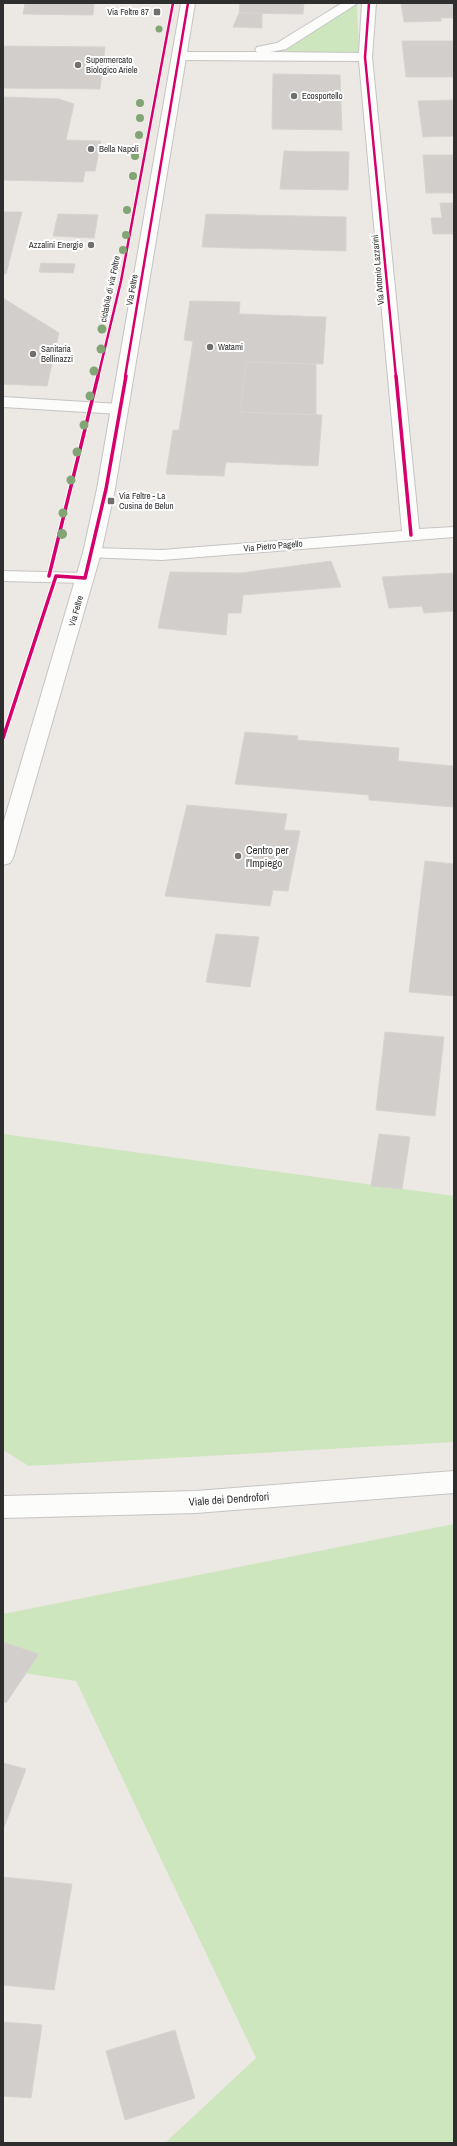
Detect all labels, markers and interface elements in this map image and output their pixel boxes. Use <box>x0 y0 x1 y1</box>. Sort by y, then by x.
place label: Via Feltre 87 <box>107 6 149 18</box>
marker: Via Feltre 87 <box>152 7 162 17</box>
place label: Supermercato Biologico Ariele <box>86 54 138 76</box>
marker: Supermercato Biologico Ariele <box>73 60 83 70</box>
place label: Ecosportello <box>302 90 343 102</box>
marker: Ecosportello <box>289 91 299 101</box>
place label: Bella Napoli <box>99 143 139 155</box>
marker: Bella Napoli <box>86 144 96 154</box>
street label: Via Antonio Lazzarini <box>369 234 387 306</box>
place label: Azzalini Energie <box>28 239 83 251</box>
marker: Azzalini Energie <box>86 240 96 250</box>
street label: ciclabile di via Feltre <box>97 255 123 323</box>
street label: Via Feltre <box>123 273 141 307</box>
place label: Watami <box>218 341 243 353</box>
marker: Watami <box>205 342 215 352</box>
place label: Sanitaria Bellinazzi <box>41 343 73 365</box>
marker: Sanitaria Bellinazzi <box>28 349 38 359</box>
place label: Via Feltre - La Cusina de Belun <box>119 490 174 512</box>
marker: Via Feltre - La Cusina de Belun <box>106 496 116 506</box>
street label: Via Pietro Pagello <box>243 537 303 555</box>
street label: Via Feltre <box>66 594 86 628</box>
place label: Centro per l'Impiego <box>246 843 289 870</box>
marker: Centro per l'Impiego <box>233 851 243 861</box>
street label: Viale dei Dendrofori <box>188 1489 270 1509</box>

